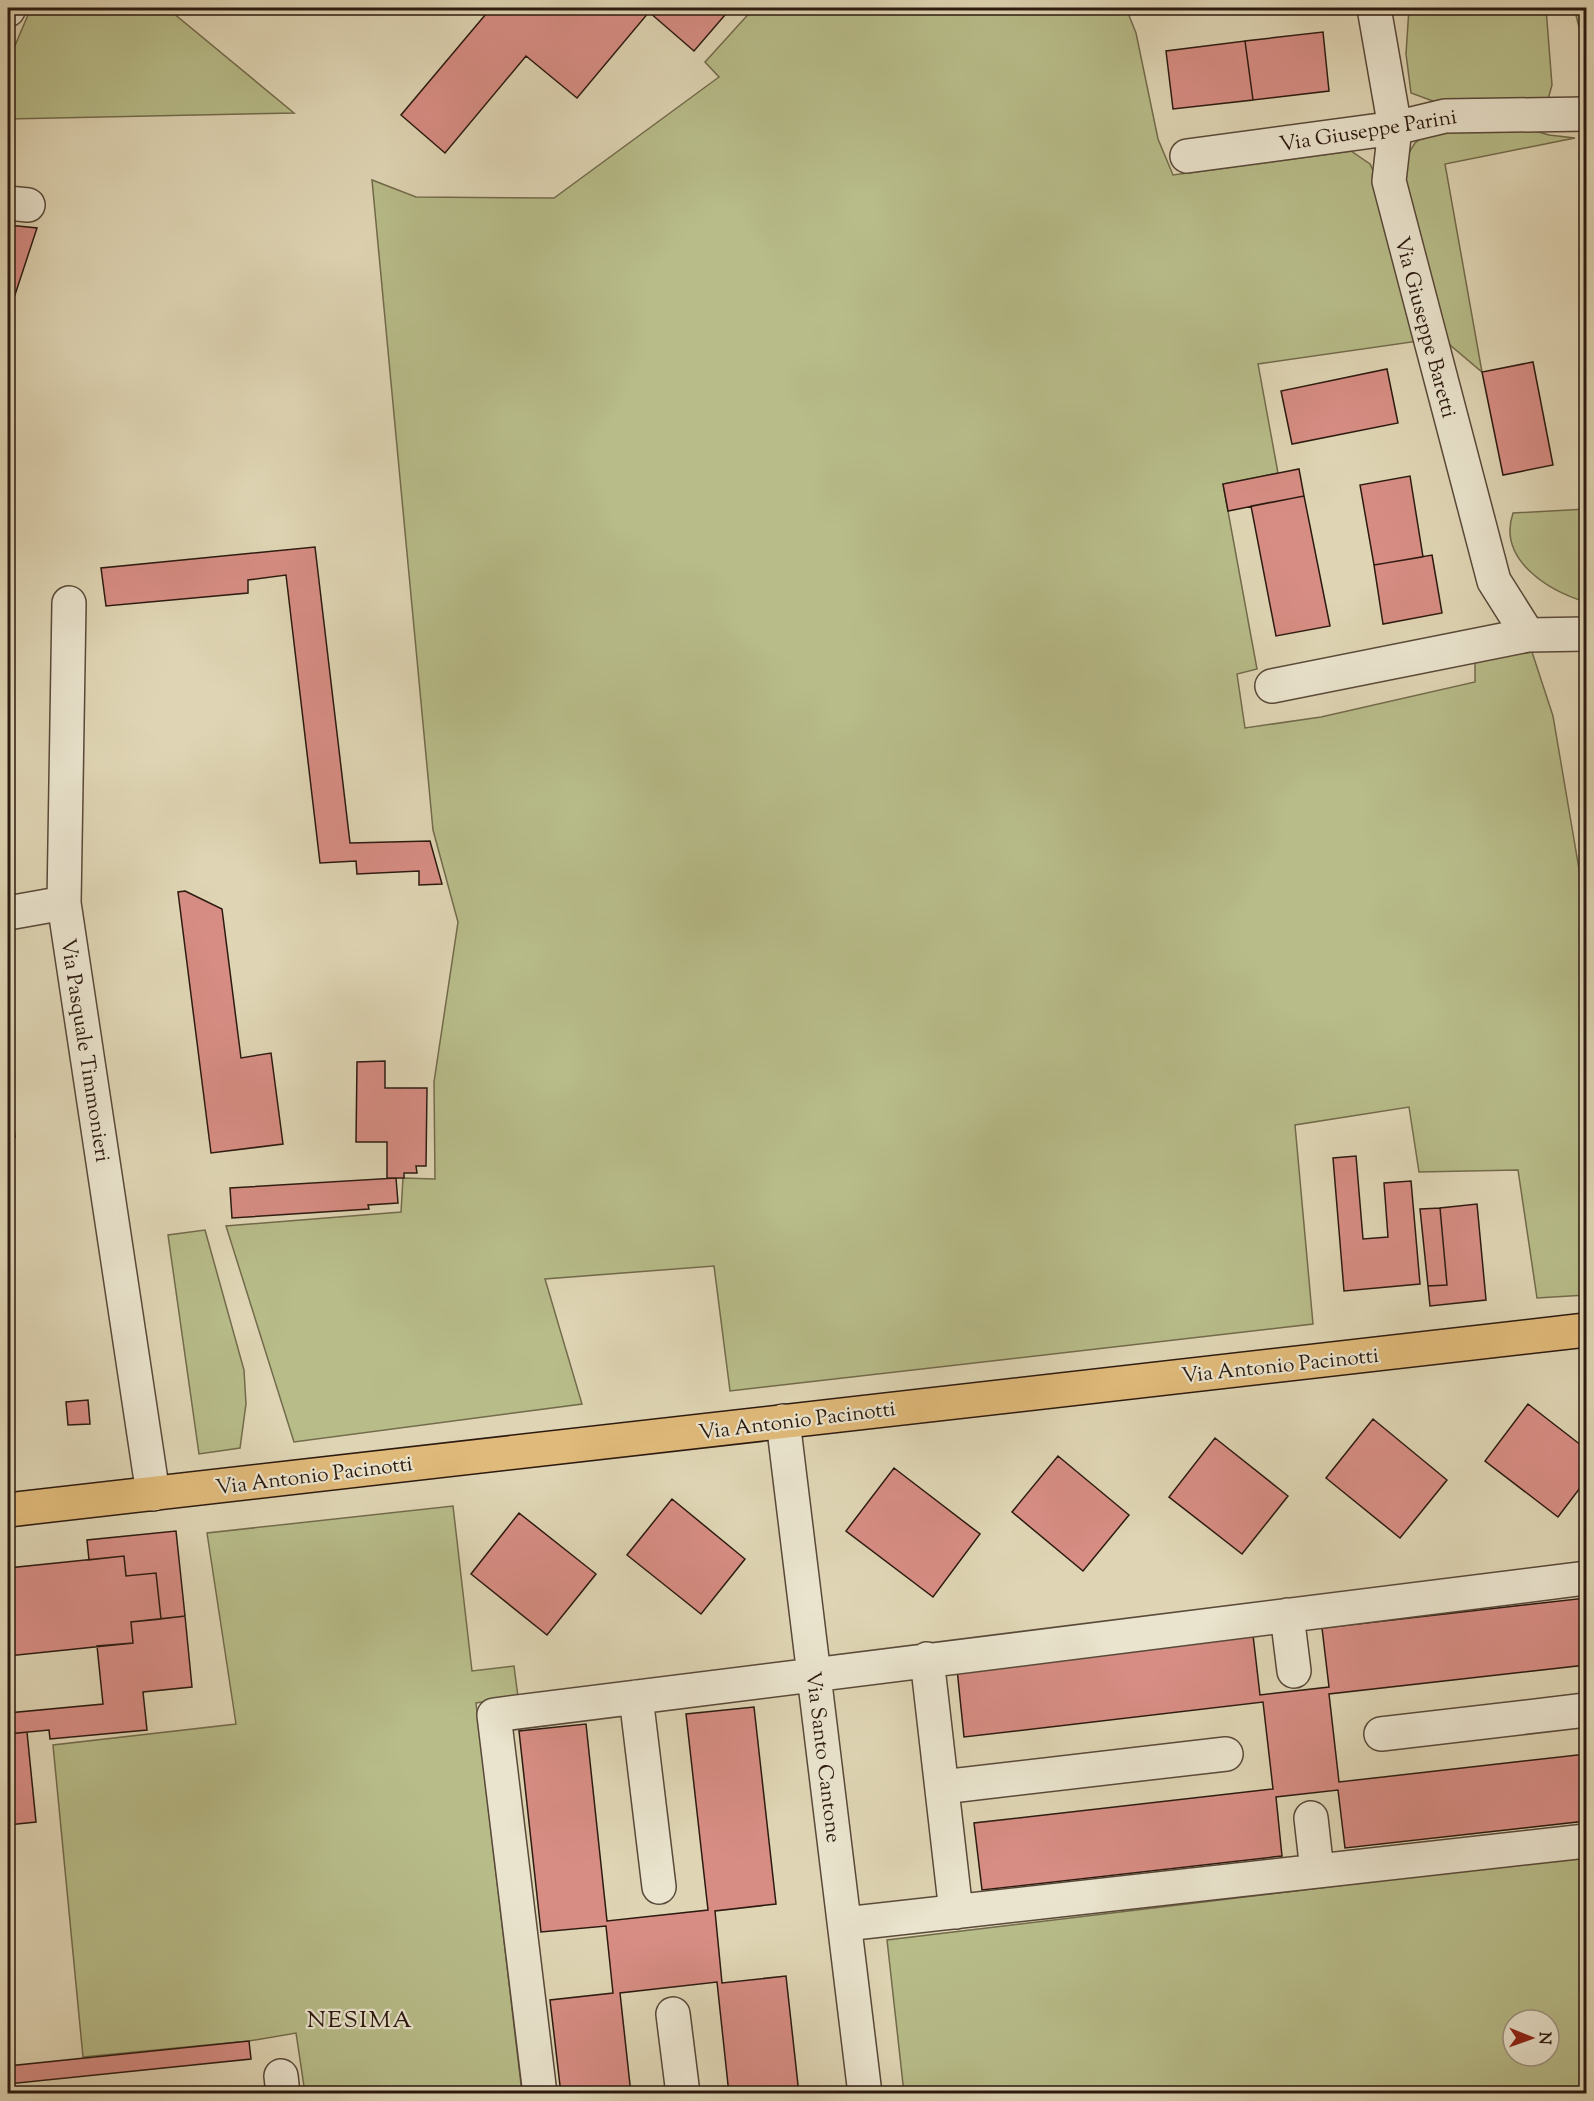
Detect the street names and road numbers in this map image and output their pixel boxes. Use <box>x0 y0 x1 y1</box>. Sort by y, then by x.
street label: Via Giuseppe Parini <box>1277 103 1459 161</box>
street label: Via Giuseppe Baretti <box>1385 233 1463 422</box>
street label: Via Pasquale Timmonieri <box>52 936 117 1164</box>
street label: Via Antonio Pacinotti <box>1180 1342 1380 1392</box>
street label: Via Antonio Pacinotti <box>697 1395 898 1449</box>
street label: Via Antonio Pacinotti <box>214 1450 415 1504</box>
street label: Via Santo Cantone <box>797 1670 847 1845</box>

